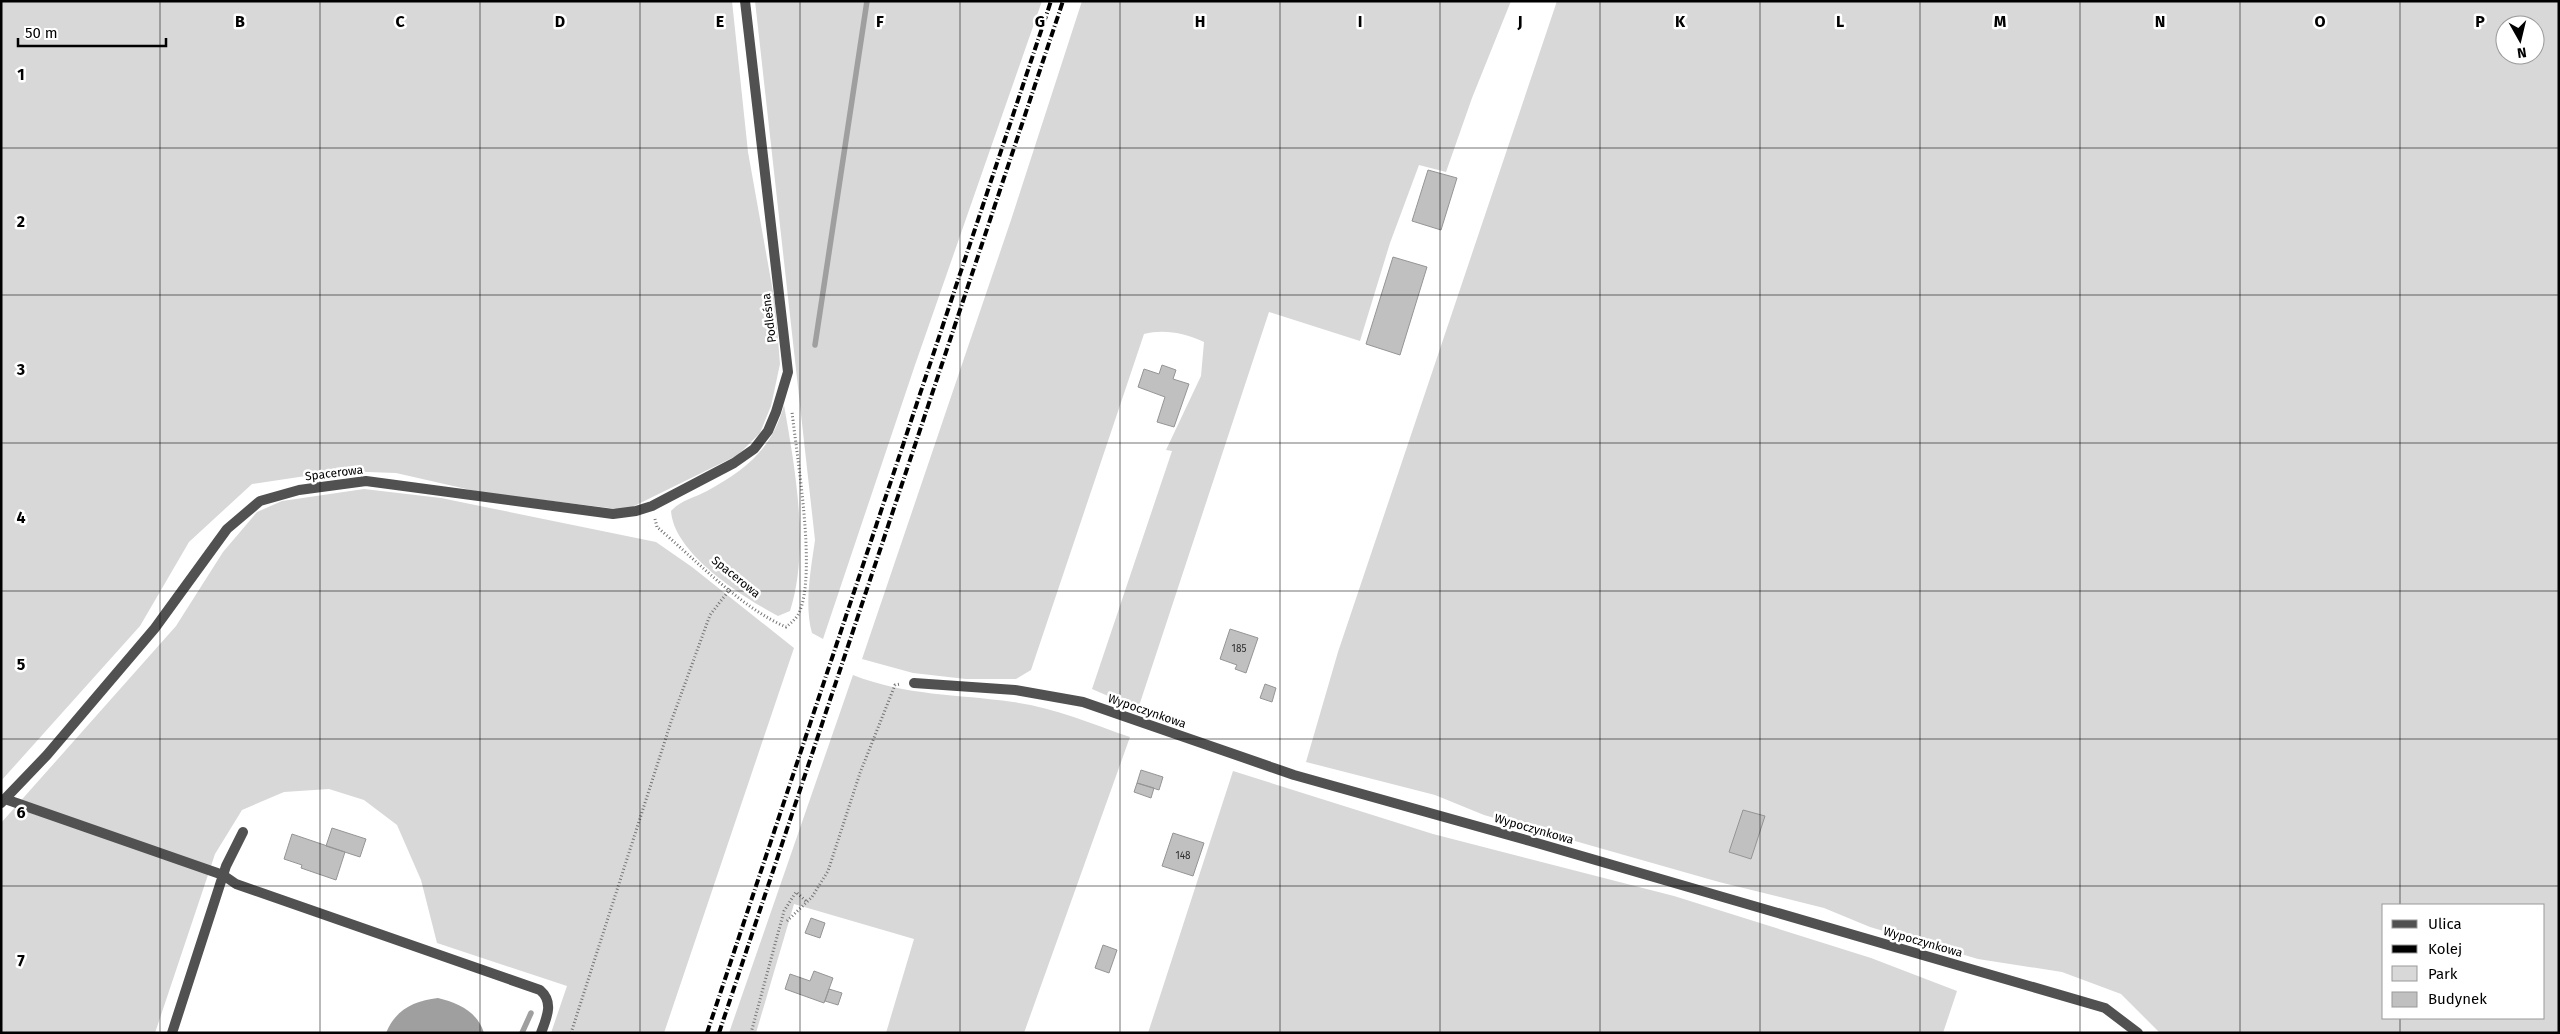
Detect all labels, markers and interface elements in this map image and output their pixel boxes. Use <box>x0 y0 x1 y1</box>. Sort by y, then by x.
text: B <box>235 12 245 31</box>
text: C <box>395 12 405 31</box>
text: D <box>555 12 565 31</box>
text: E <box>716 12 724 31</box>
text: F <box>876 12 884 31</box>
text: G <box>1035 12 1045 31</box>
text: H <box>1195 12 1205 31</box>
text: I <box>1358 12 1362 31</box>
text: J <box>1516 12 1523 31</box>
text: K <box>1675 12 1686 31</box>
text: L <box>1836 12 1844 31</box>
text: M <box>1994 12 2007 31</box>
text: N <box>2155 12 2165 31</box>
text: O <box>2314 12 2326 31</box>
text: P <box>2475 12 2485 31</box>
scale bar <box>18 15 165 47</box>
north arrow <box>2495 15 2545 65</box>
text: 50 m <box>25 24 58 42</box>
text: N <box>2516 43 2528 61</box>
text: 1 <box>17 65 25 84</box>
text: 2 <box>17 212 25 231</box>
street label: Podleśna <box>759 292 779 344</box>
text: 3 <box>16 360 25 379</box>
street label: Spacerowa <box>304 462 364 484</box>
text: 4 <box>16 508 26 527</box>
street label: Spacerowa <box>709 553 763 601</box>
house number: 185 <box>1232 643 1246 655</box>
text: 5 <box>17 655 26 674</box>
street label: Wypoczynkowa <box>1106 691 1188 731</box>
text: 6 <box>16 803 26 822</box>
street label: Wypoczynkowa <box>1493 811 1575 847</box>
house number: 148 <box>1175 850 1191 862</box>
legend <box>2382 904 2545 1019</box>
text: Ulica <box>2428 915 2462 933</box>
street label: Wypoczynkowa <box>1882 924 1964 960</box>
text: Kolej <box>2428 940 2462 958</box>
text: 7 <box>17 951 25 970</box>
text: Park <box>2428 965 2458 983</box>
text: Budynek <box>2428 990 2487 1008</box>

